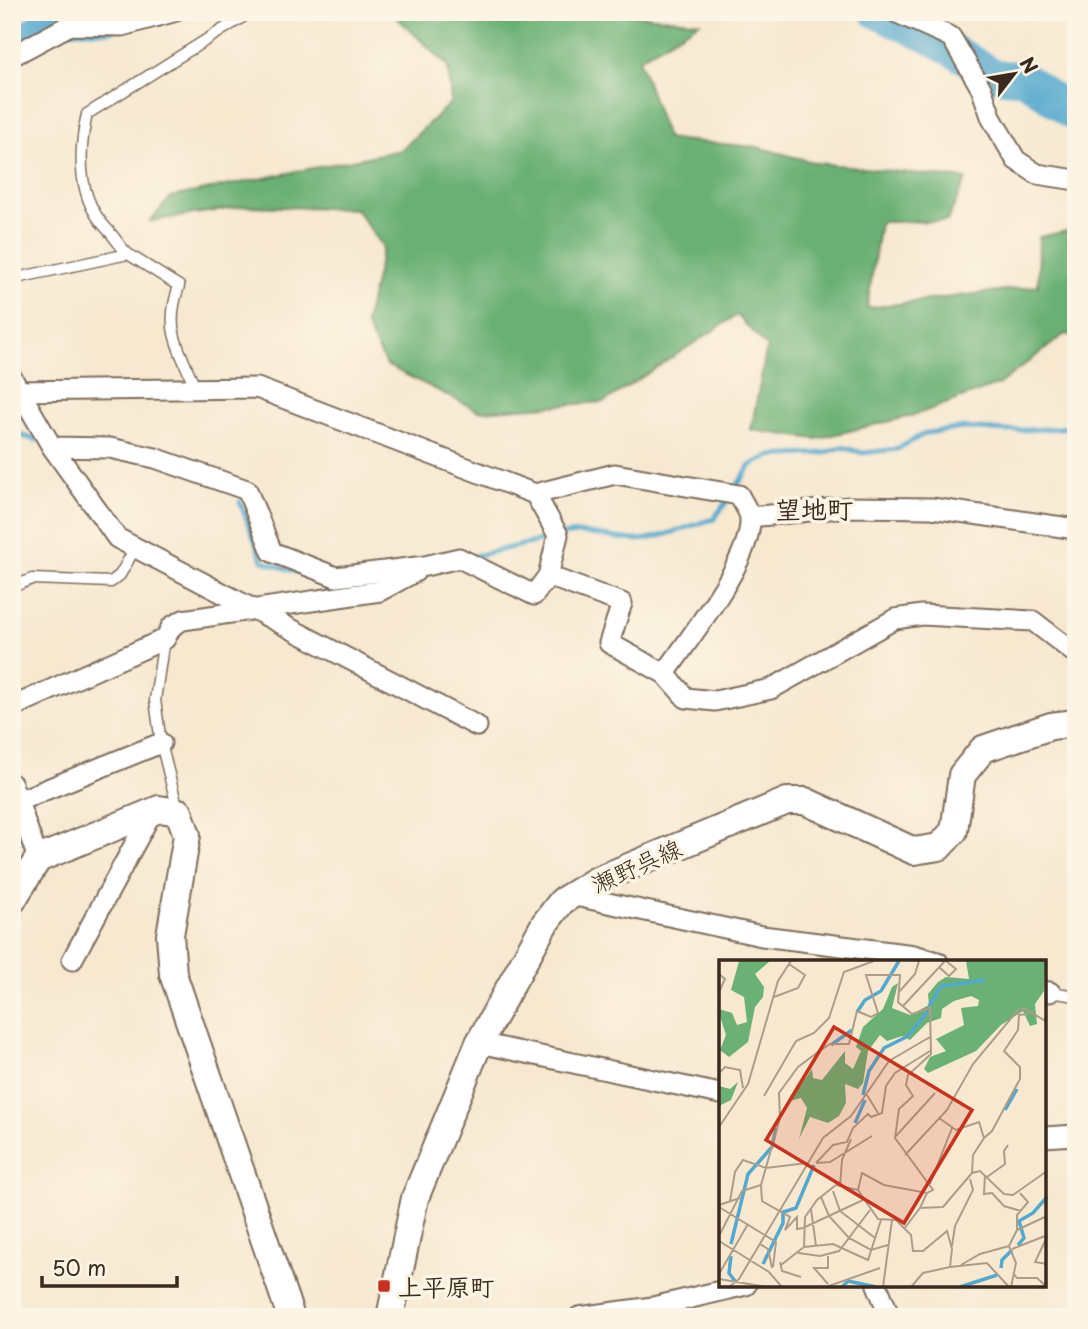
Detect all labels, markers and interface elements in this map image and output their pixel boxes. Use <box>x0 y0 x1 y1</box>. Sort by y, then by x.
north arrow <box>979 38 1050 108</box>
text: N <box>1014 51 1045 78</box>
district label: 望地町 <box>775 489 853 528</box>
street label: 瀬野呉線 <box>585 829 687 901</box>
inset map <box>719 960 1046 1287</box>
scale bar <box>42 1245 177 1289</box>
text: 50 m <box>52 1251 106 1283</box>
place label: 上平原町 <box>398 1268 494 1304</box>
marker: 上平原町 <box>376 1278 392 1294</box>

